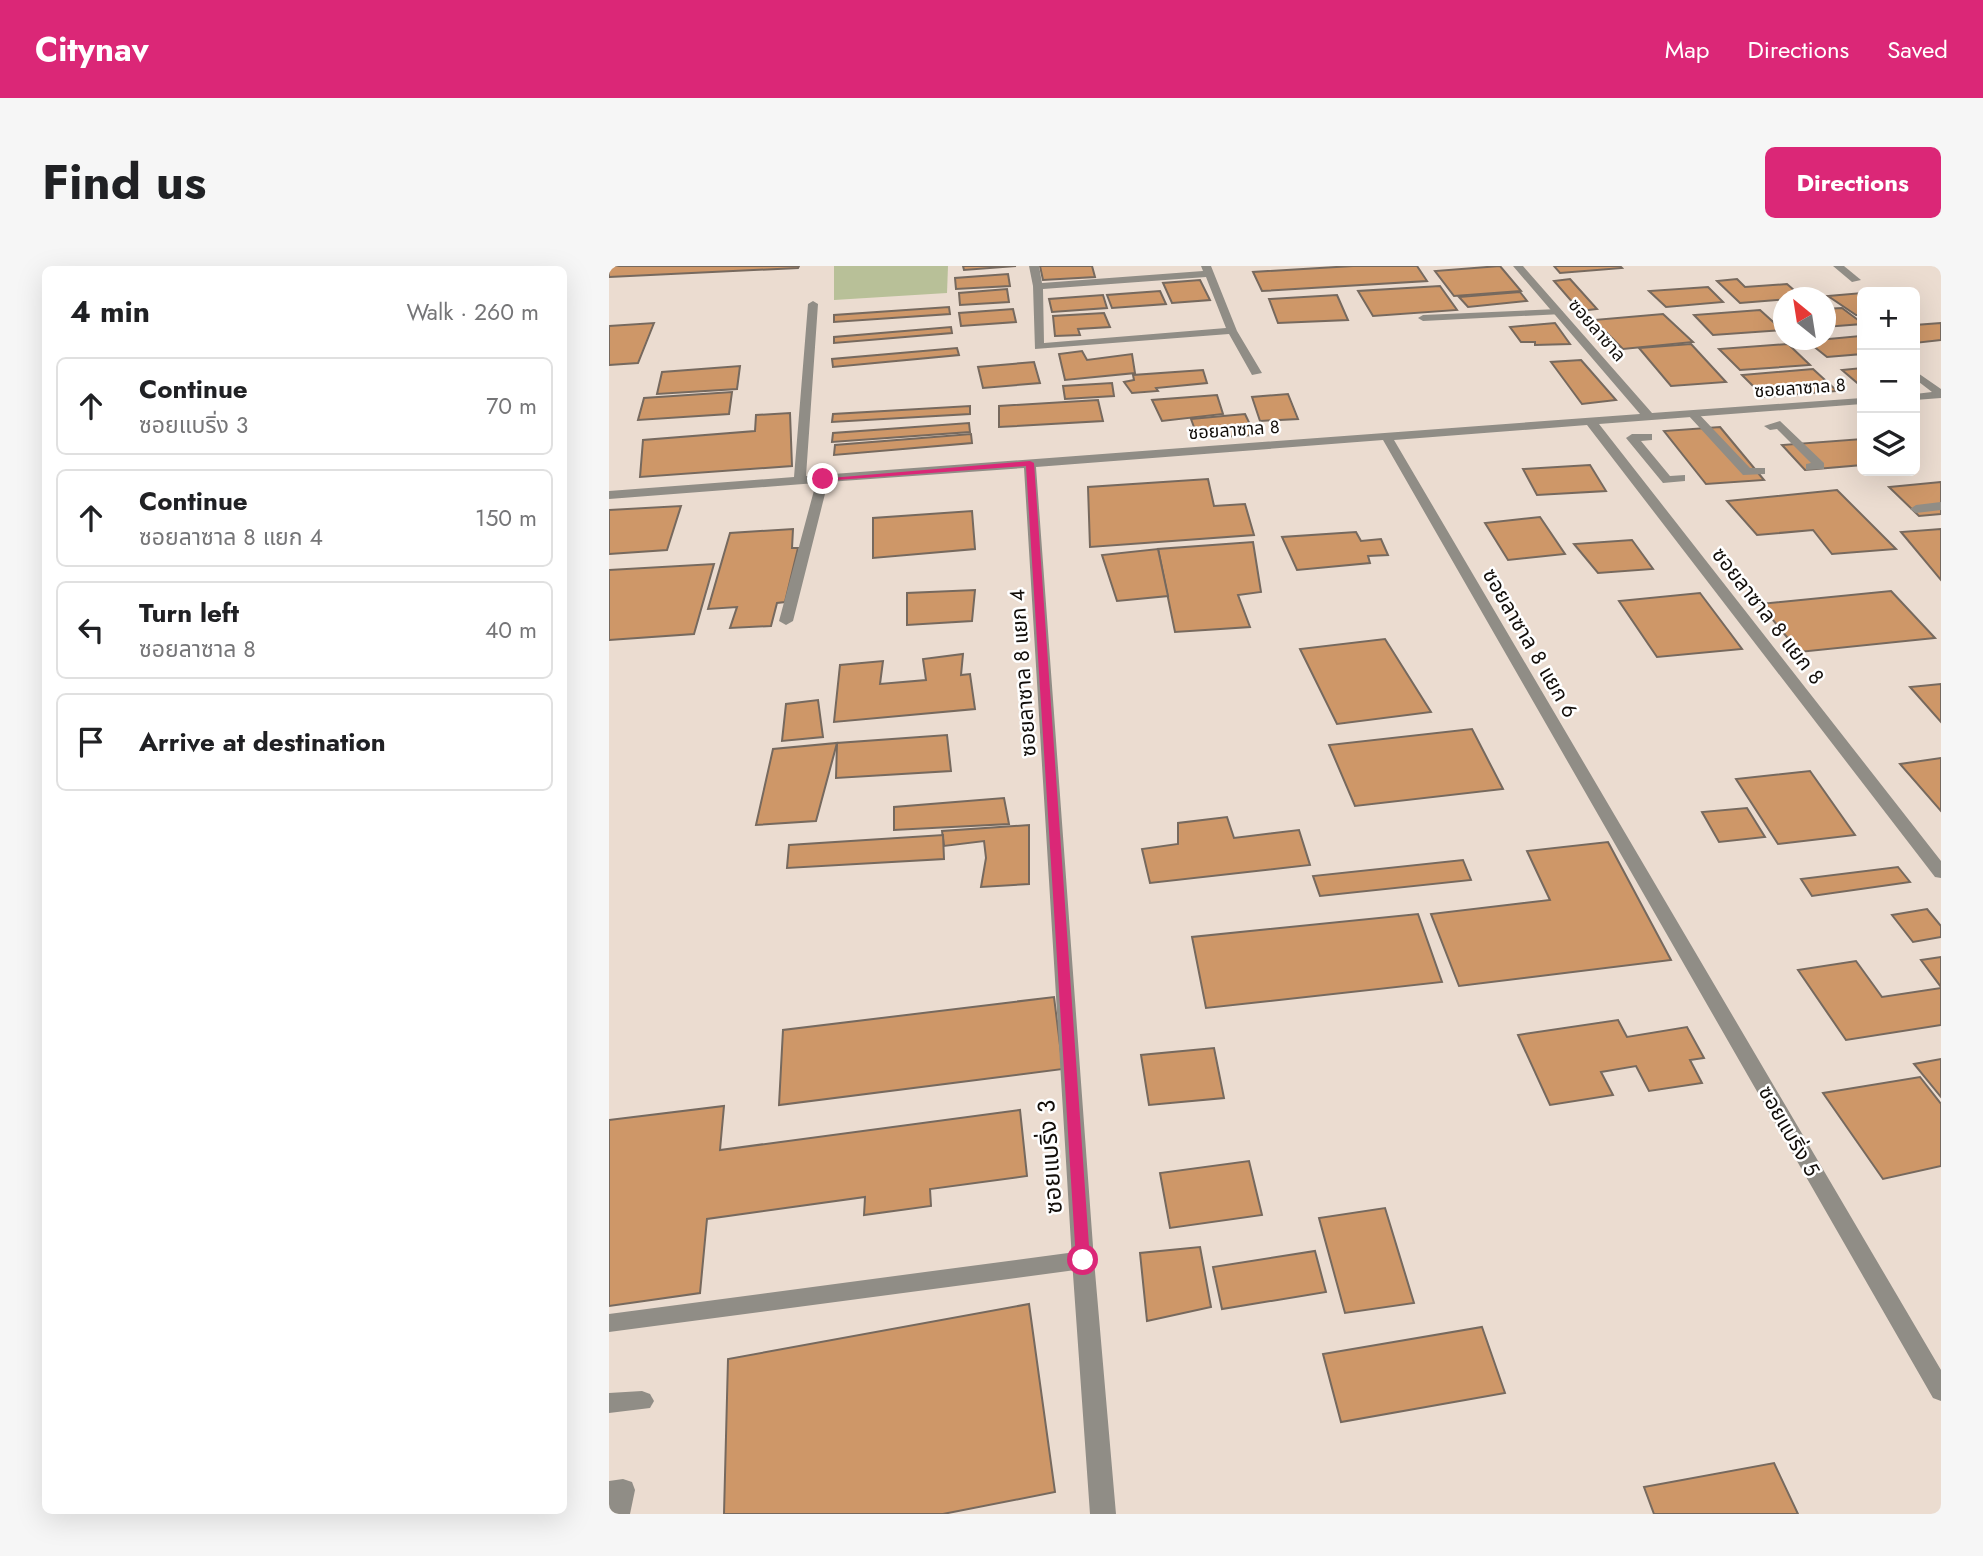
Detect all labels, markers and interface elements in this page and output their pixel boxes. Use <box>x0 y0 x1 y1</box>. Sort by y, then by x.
text: Citynav <box>35 26 149 73</box>
text: Map <box>1665 32 1710 67</box>
text: Directions <box>1748 32 1849 67</box>
text: Saved <box>1887 32 1948 67</box>
text: Find us <box>42 147 206 217</box>
button: Directions <box>1765 147 1941 218</box>
north arrow <box>1773 287 1836 350</box>
map controls <box>1857 287 1920 476</box>
button: + <box>1857 287 1920 350</box>
text: 4 min <box>70 290 150 333</box>
street label: ซอยลาซาล <box>1562 293 1632 367</box>
text: Walk · 260 m <box>406 295 539 329</box>
button: − <box>1857 350 1920 413</box>
text: Continue <box>139 370 248 408</box>
street label: ซอยลาซาล 8 <box>1753 372 1847 404</box>
icon: ahead <box>72 387 110 425</box>
text: 70 m <box>486 389 537 423</box>
text: ซอยแบริ่ง 3 <box>139 408 248 442</box>
button: layers <box>1857 413 1920 476</box>
street label: ซอยลาซาล 8 <box>1187 414 1281 446</box>
route end <box>807 463 838 494</box>
text: Continue <box>139 482 248 520</box>
icon: ahead <box>72 499 110 537</box>
text: 150 m <box>475 501 537 535</box>
text: ซอยลาซาล 8 แยก 4 <box>139 520 323 554</box>
street label: ซอยลาซาล 8 แยก 8 <box>1705 541 1831 691</box>
street label: ซอยลาซาล 8 แยก 6 <box>1475 563 1585 723</box>
street label: ซอยลาซาล 8 แยก 4 <box>1002 588 1044 758</box>
text: Turn left <box>139 594 239 632</box>
icon: left <box>72 611 110 649</box>
text: 40 m <box>485 613 537 647</box>
text: ซอยลาซาล 8 <box>139 632 256 666</box>
icon: arrive <box>72 723 110 761</box>
text: Arrive at destination <box>139 723 386 761</box>
street label: ซอยแบริ่ง 5 <box>1751 1080 1827 1182</box>
street label: ซอยแบริ่ง 3 <box>1028 1099 1071 1215</box>
route start <box>1067 1244 1098 1275</box>

